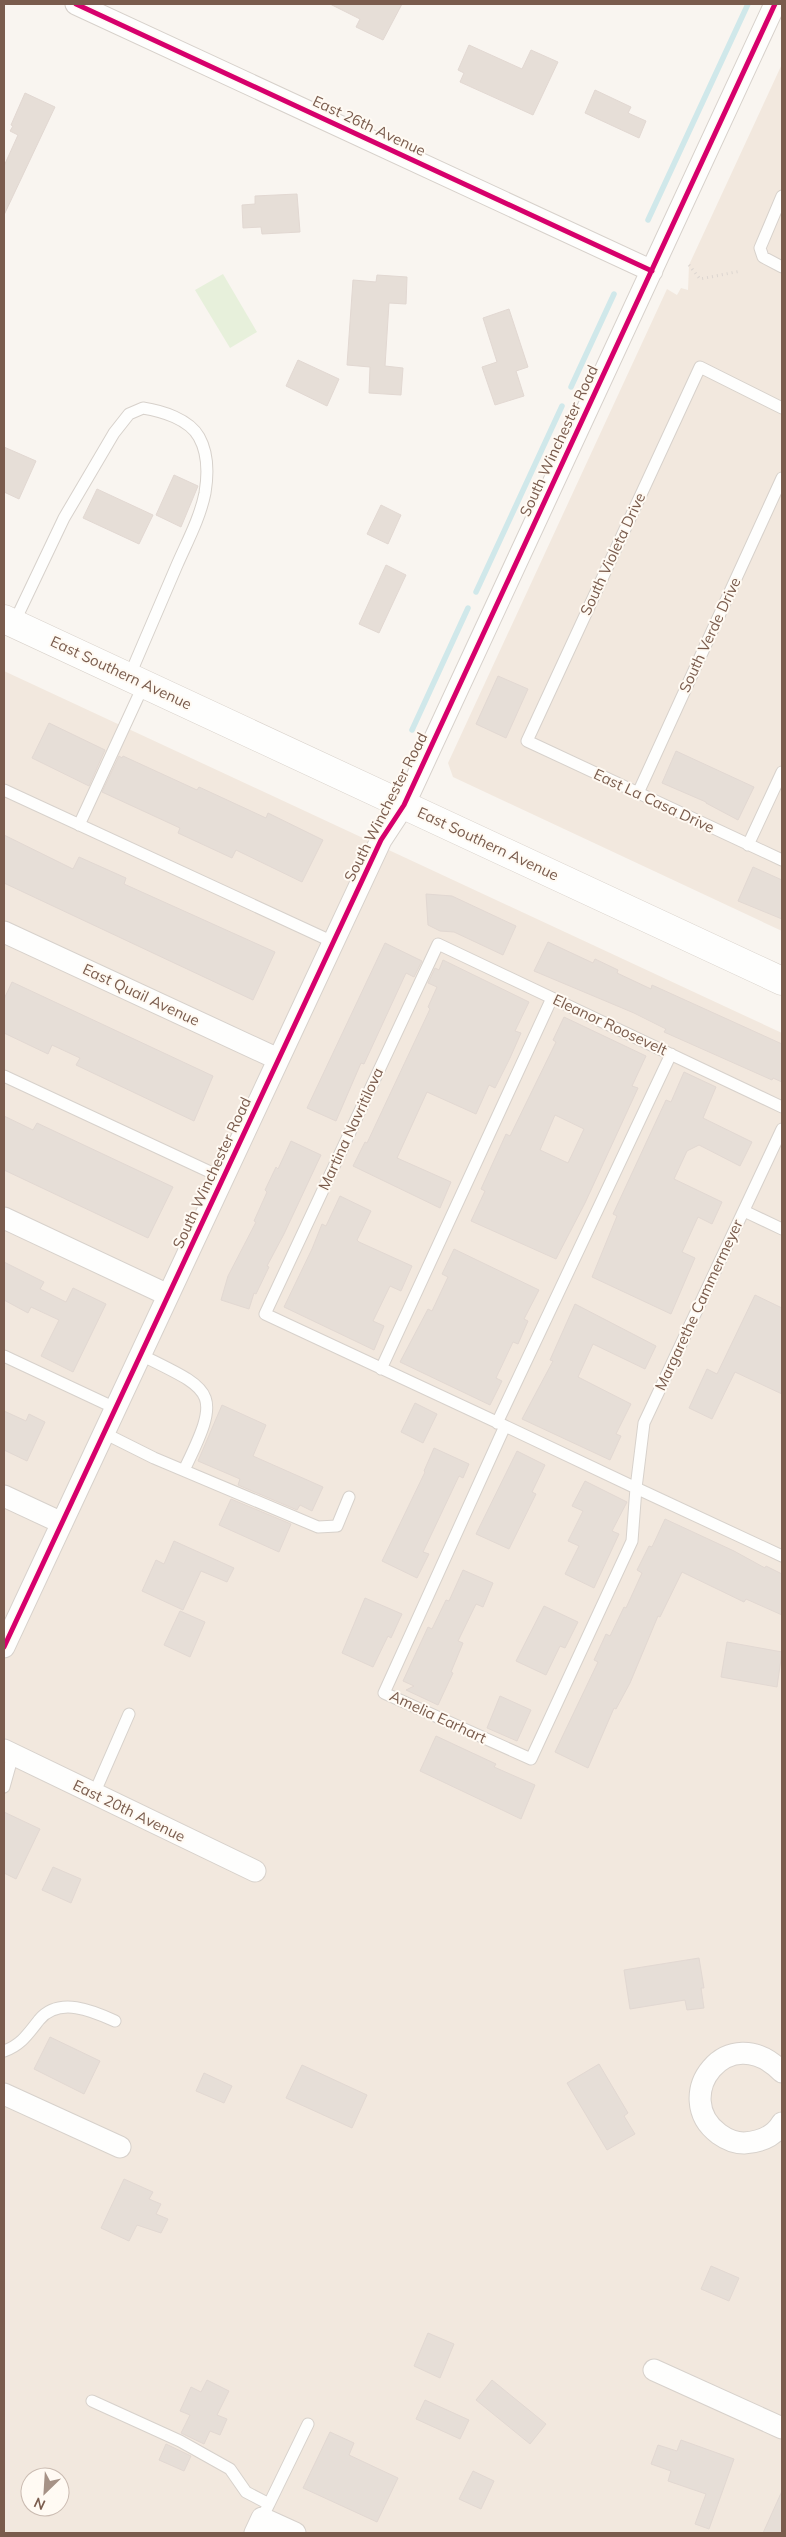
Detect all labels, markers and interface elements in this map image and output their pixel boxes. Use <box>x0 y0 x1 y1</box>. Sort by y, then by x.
street label: East 26th Avenue <box>310 91 429 160</box>
street label: South Winchester Road <box>515 362 602 519</box>
street label: South Violeta Drive <box>576 489 649 618</box>
street label: South Verde Drive <box>675 574 745 695</box>
street label: East Southern Avenue <box>48 632 195 714</box>
street label: South Winchester Road <box>340 729 431 884</box>
street label: East La Casa Drive <box>591 764 718 837</box>
street label: East Southern Avenue <box>415 803 562 885</box>
street label: East Quail Avenue <box>80 959 203 1030</box>
street label: Eleanor Roosevelt <box>550 990 670 1059</box>
street label: Martina Navritilova <box>314 1064 387 1193</box>
street label: South Winchester Road <box>168 1094 255 1251</box>
street label: Margarethe Cammermeyer <box>651 1216 747 1393</box>
street label: Amelia Earhart <box>387 1686 490 1747</box>
street label: East 20th Avenue <box>70 1775 188 1846</box>
north arrow <box>20 2467 70 2517</box>
text: N <box>31 2493 48 2514</box>

